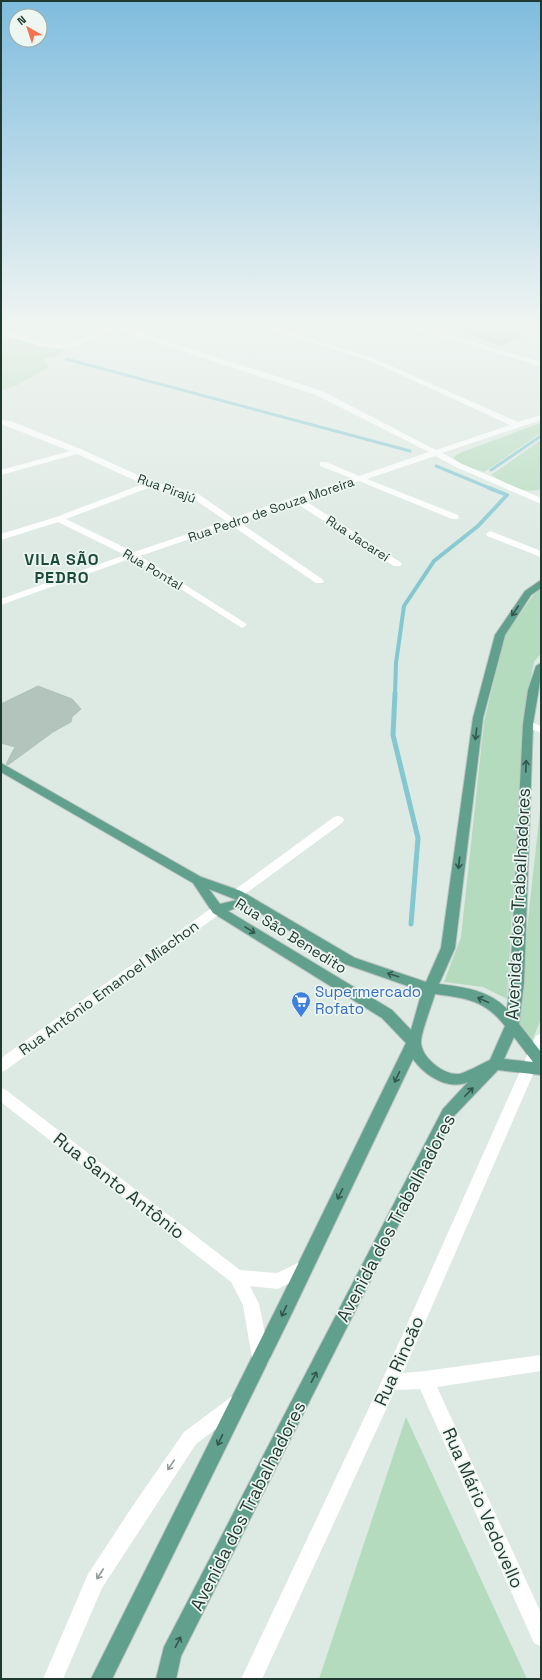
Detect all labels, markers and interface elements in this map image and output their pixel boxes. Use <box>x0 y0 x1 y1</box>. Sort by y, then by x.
north arrow <box>8 8 48 48</box>
text: N <box>14 12 29 28</box>
street label: Rua Pirajú <box>135 470 199 507</box>
street label: Rua Pedro de Souza Moreira <box>186 473 357 546</box>
street label: Rua Jacareí <box>323 512 393 566</box>
street label: Rua Pontal <box>120 545 186 594</box>
district label: VILA SÃO PEDRO <box>24 549 100 588</box>
one-way arrow <box>511 606 519 617</box>
one-way arrow <box>472 727 480 740</box>
one-way arrow <box>522 760 530 773</box>
street label: Avenida dos Trabalhadores <box>500 787 535 1021</box>
one-way arrow <box>456 856 463 869</box>
street label: Rua São Benedito <box>232 894 351 978</box>
street label: Rua Antônio Emanoel Miachon <box>15 916 202 1059</box>
one-way arrow <box>244 926 255 934</box>
one-way arrow <box>387 971 400 978</box>
place label: Supermercado Rofato <box>315 982 421 1018</box>
supermarket icon: Supermercado Rofato <box>290 990 312 1018</box>
one-way arrow <box>478 995 490 1003</box>
one-way arrow <box>393 1071 400 1083</box>
one-way arrow <box>464 1087 473 1097</box>
street label: Avenida dos Trabalhadores <box>331 1110 460 1326</box>
street label: Rua Santo Antônio <box>49 1127 190 1244</box>
one-way arrow <box>336 1188 343 1200</box>
one-way arrow <box>280 1305 287 1317</box>
street label: Rua Rincão <box>368 1312 429 1409</box>
one-way arrow <box>310 1371 318 1383</box>
street label: Avenida dos Trabalhadores <box>185 1397 311 1614</box>
street label: Rua Mário Vedovello <box>438 1424 529 1592</box>
one-way arrow <box>216 1434 223 1446</box>
one-way arrow <box>167 1460 175 1471</box>
one-way arrow <box>96 1568 104 1579</box>
one-way arrow <box>174 1636 182 1648</box>

